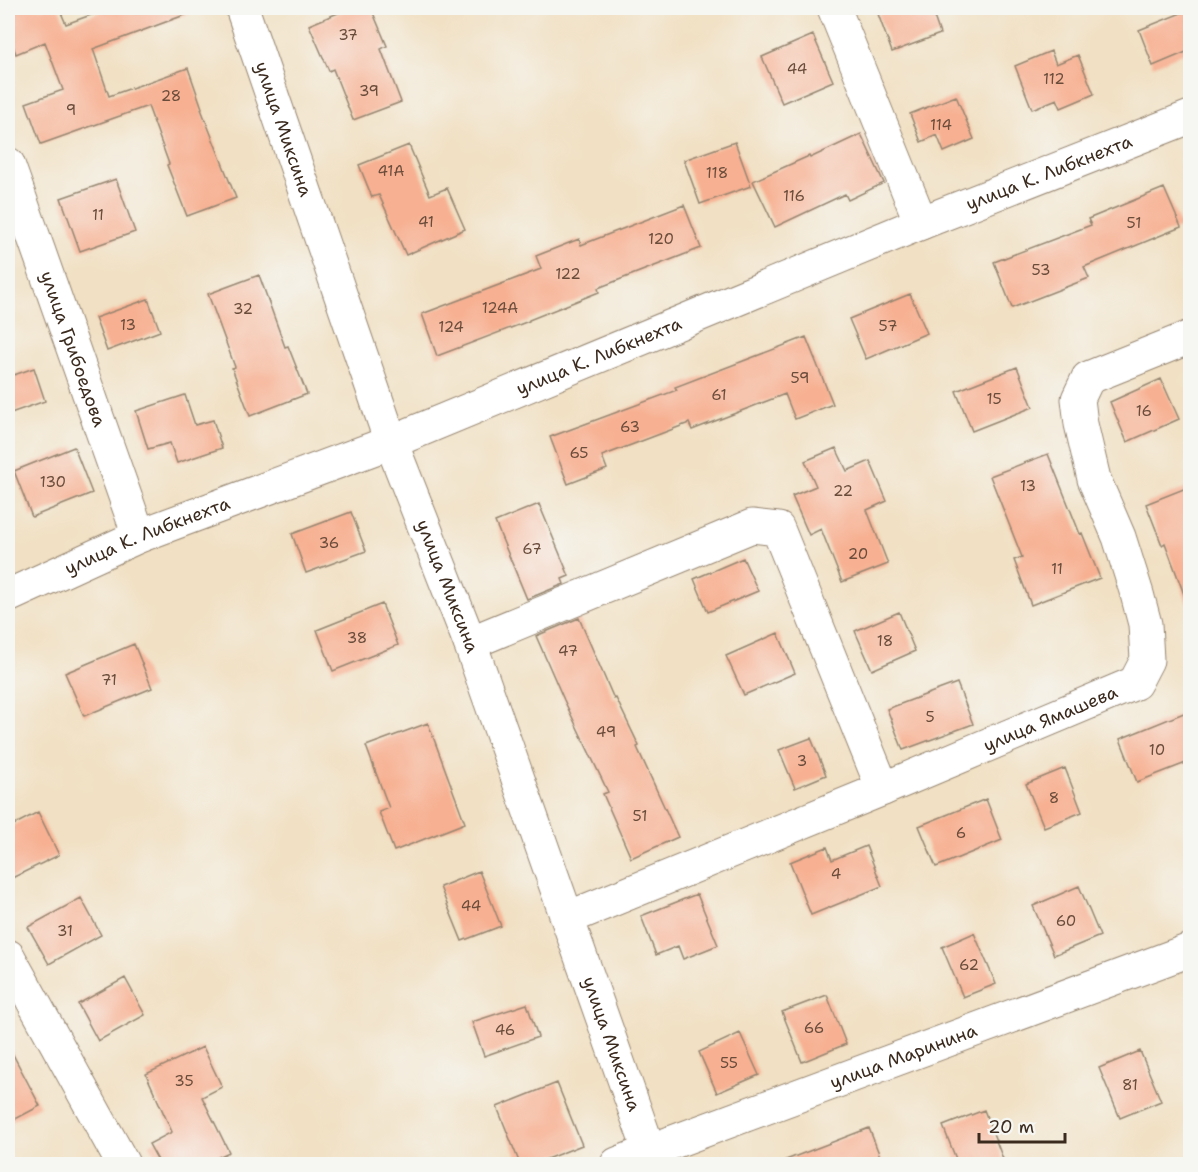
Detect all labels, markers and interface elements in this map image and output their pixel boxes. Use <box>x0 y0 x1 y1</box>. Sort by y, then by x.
house number: 37 <box>338 25 358 45</box>
street label: улица Миксина <box>249 58 318 200</box>
house number: 44 <box>787 59 807 79</box>
house number: 112 <box>1043 69 1065 89</box>
house number: 39 <box>359 81 379 101</box>
house number: 28 <box>161 86 181 106</box>
house number: 9 <box>66 100 76 120</box>
house number: 114 <box>930 115 952 135</box>
street label: улица К. Либкнехта <box>962 129 1136 216</box>
house number: 41А <box>378 161 405 181</box>
house number: 118 <box>706 163 728 183</box>
house number: 116 <box>783 186 805 206</box>
house number: 11 <box>92 205 104 225</box>
house number: 41 <box>418 212 434 232</box>
house number: 51 <box>1127 213 1141 233</box>
house number: 120 <box>648 229 674 249</box>
house number: 53 <box>1032 260 1051 280</box>
house number: 122 <box>555 264 581 284</box>
street label: улица Грибоедова <box>35 268 112 430</box>
house number: 124А <box>482 298 518 318</box>
house number: 32 <box>233 299 253 319</box>
street label: улица К. Либкнехта <box>513 311 685 401</box>
house number: 13 <box>120 315 136 335</box>
house number: 57 <box>879 316 897 336</box>
house number: 124 <box>438 317 464 337</box>
house number: 59 <box>791 368 809 388</box>
house number: 61 <box>711 385 727 405</box>
house number: 15 <box>986 389 1002 409</box>
house number: 16 <box>1136 401 1152 421</box>
house number: 63 <box>620 417 640 437</box>
house number: 65 <box>569 443 589 463</box>
house number: 130 <box>40 472 66 492</box>
house number: 13 <box>1020 476 1036 496</box>
house number: 22 <box>833 481 853 501</box>
street label: улица К. Либкнехта <box>61 491 233 580</box>
street label: улица Миксина <box>411 516 485 656</box>
house number: 36 <box>319 533 339 553</box>
house number: 67 <box>522 539 542 559</box>
house number: 20 <box>848 544 868 564</box>
house number: 11 <box>1051 559 1063 579</box>
house number: 38 <box>347 628 367 648</box>
house number: 18 <box>877 631 893 651</box>
house number: 47 <box>558 641 578 661</box>
house number: 71 <box>101 670 117 690</box>
street label: улица Ямашева <box>980 680 1121 757</box>
house number: 5 <box>925 707 935 727</box>
house number: 49 <box>596 722 616 742</box>
house number: 10 <box>1149 740 1165 760</box>
house number: 3 <box>797 751 807 771</box>
house number: 8 <box>1049 788 1059 808</box>
house number: 51 <box>633 806 647 826</box>
house number: 6 <box>956 823 966 843</box>
house number: 4 <box>831 864 841 884</box>
house number: 44 <box>461 896 481 916</box>
house number: 60 <box>1056 911 1076 931</box>
house number: 31 <box>57 921 73 941</box>
house number: 62 <box>959 955 979 975</box>
street label: улица Миксина <box>577 973 646 1114</box>
house number: 66 <box>804 1018 824 1038</box>
street label: улица Маринина <box>827 1018 980 1095</box>
house number: 46 <box>495 1020 515 1040</box>
house number: 55 <box>720 1053 738 1073</box>
house number: 35 <box>174 1071 194 1091</box>
house number: 81 <box>1122 1075 1138 1095</box>
scale bar <box>979 1106 1064 1144</box>
text: 20 m <box>988 1115 1034 1139</box>

